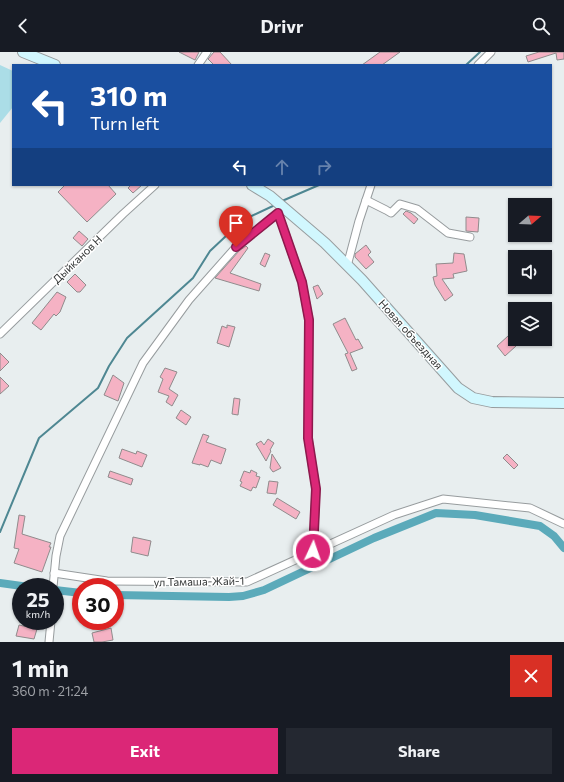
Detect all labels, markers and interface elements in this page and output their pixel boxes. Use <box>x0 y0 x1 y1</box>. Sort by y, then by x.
icon: back <box>12 15 34 37</box>
text: Drivr <box>261 15 303 37</box>
icon: search <box>530 15 552 37</box>
text: 310 m <box>90 78 167 112</box>
icon: left <box>24 80 76 132</box>
text: Turn left <box>90 112 159 134</box>
icon: left <box>229 156 251 178</box>
icon: ahead <box>271 156 293 178</box>
icon: right <box>313 156 335 178</box>
north arrow <box>508 198 552 242</box>
map controls <box>508 198 552 346</box>
pin <box>219 206 253 247</box>
icon: arrive <box>225 212 247 234</box>
street label: Дыйканов Н <box>50 232 104 286</box>
button: sound <box>508 250 552 294</box>
street label: Новая объездная <box>376 296 446 372</box>
button: layers <box>508 302 552 346</box>
position arrow <box>292 530 334 572</box>
street label: ул Тамаша-Жай-1 <box>154 574 244 588</box>
speed limit sign: 30 <box>72 578 124 630</box>
text: 25 <box>26 587 50 611</box>
text: km/h <box>26 608 50 620</box>
text: 1 min <box>12 653 69 682</box>
button: close <box>510 655 552 697</box>
text: 360 m · 21:24 <box>12 683 88 699</box>
button: Exit <box>12 728 278 774</box>
button: Share <box>286 728 552 774</box>

